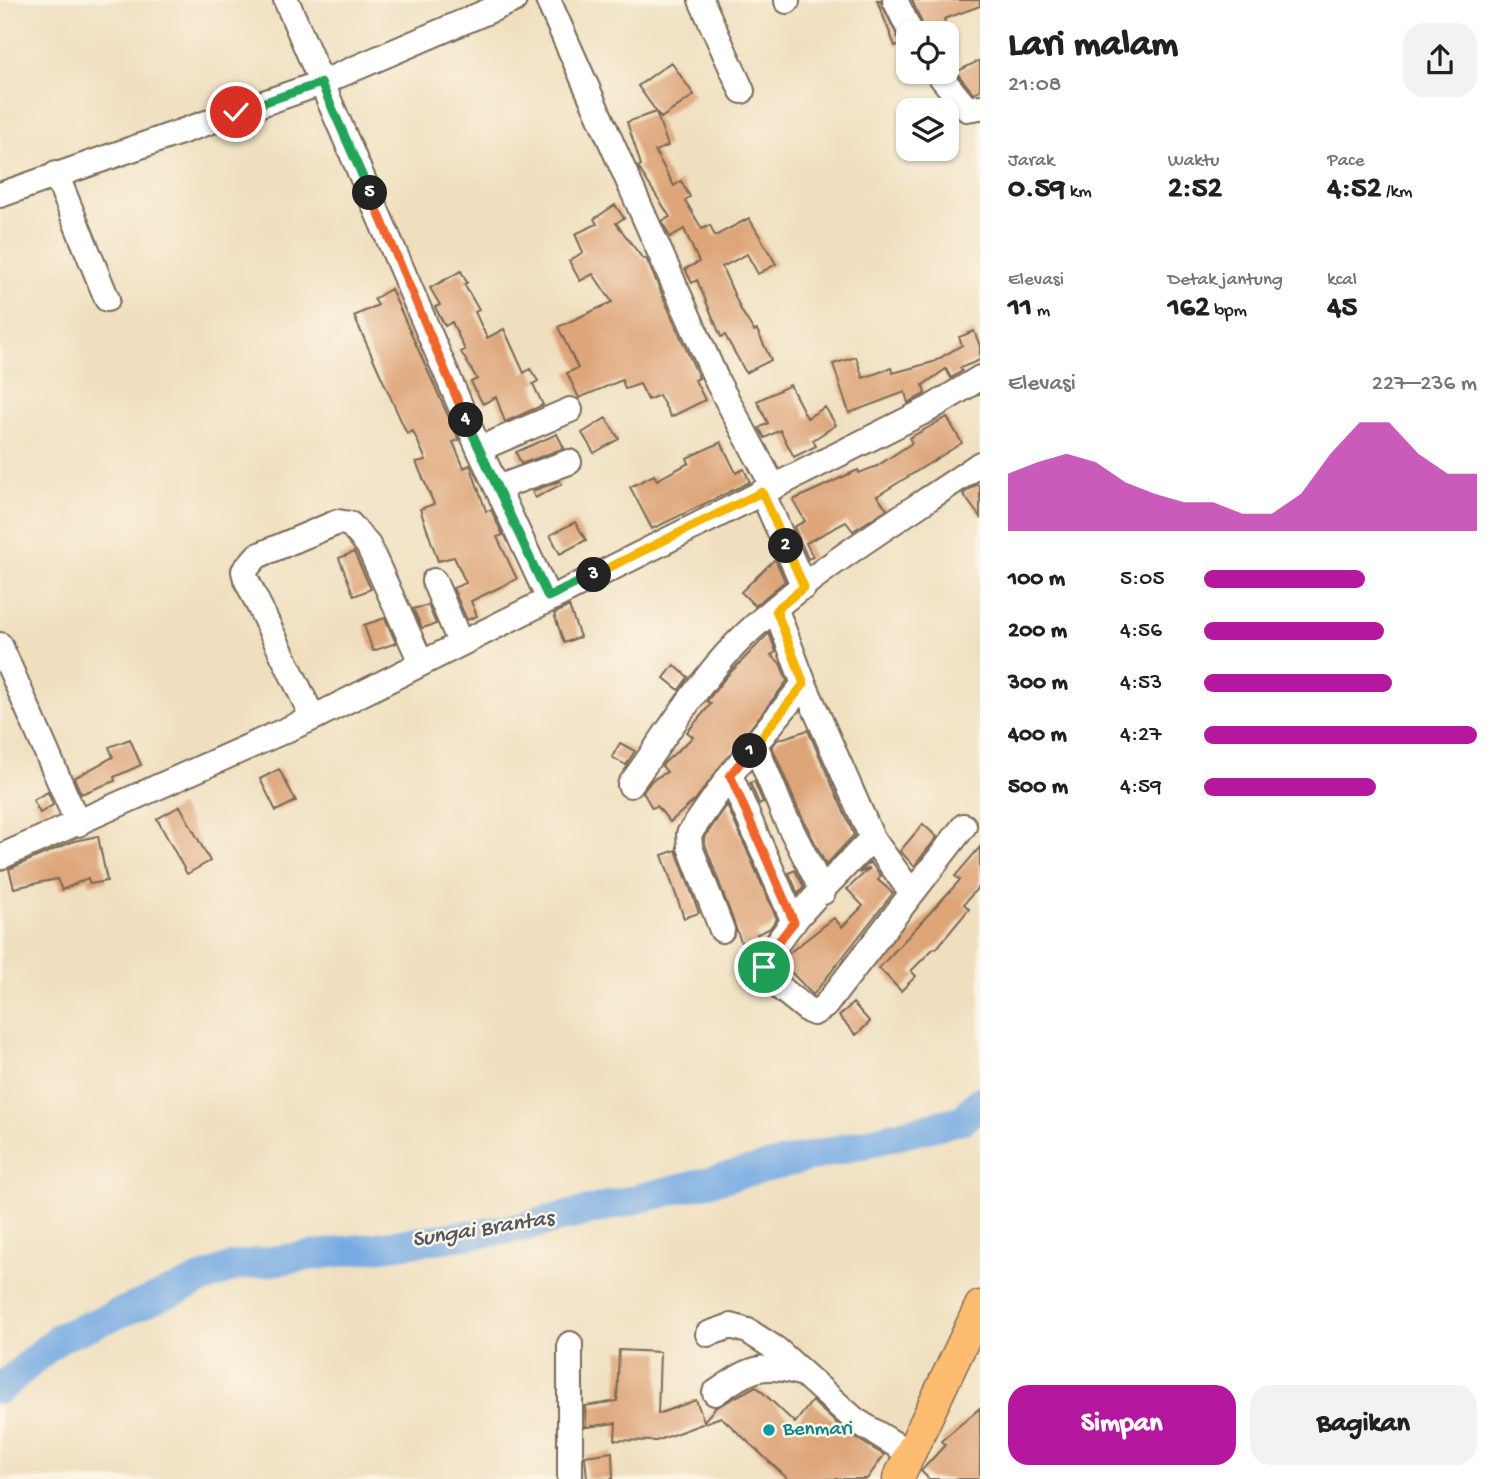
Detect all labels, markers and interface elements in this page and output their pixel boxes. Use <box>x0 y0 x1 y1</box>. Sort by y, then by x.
map controls <box>896 21 959 161</box>
button: locate <box>896 21 959 84</box>
button: share <box>1403 23 1477 97</box>
text: Lari malam <box>1008 24 1178 68</box>
text: 21:08 <box>1008 72 1061 99</box>
pin <box>206 82 266 142</box>
icon: check <box>217 93 255 131</box>
button: layers <box>896 98 959 161</box>
text: Jarak <box>1008 150 1054 173</box>
text: Waktu <box>1168 150 1220 173</box>
text: Pace <box>1327 150 1365 173</box>
text: 0.59 <box>1008 173 1065 208</box>
text: 2:52 <box>1168 173 1222 208</box>
text: 4:52 <box>1327 173 1381 208</box>
pin: 5 <box>352 176 388 210</box>
text: 5 <box>365 181 375 204</box>
text: km <box>1065 181 1092 204</box>
text: /km <box>1381 181 1412 204</box>
text: Elevasi <box>1008 269 1064 292</box>
text: Detak jantung <box>1168 269 1283 292</box>
text: kcal <box>1327 269 1357 292</box>
text: 11 <box>1008 292 1032 327</box>
text: 162 <box>1168 292 1210 327</box>
text: 45 <box>1327 292 1357 327</box>
text: m <box>1032 300 1050 323</box>
text: bpm <box>1210 300 1247 323</box>
text: Elevasi <box>1008 371 1076 398</box>
text: 227–236 m <box>1372 371 1477 398</box>
pin: 4 <box>448 402 484 438</box>
text: 4 <box>461 408 470 431</box>
pin: 2 <box>768 528 804 564</box>
text: 2 <box>781 534 790 557</box>
pin: 3 <box>576 558 612 592</box>
text: 3 <box>589 563 598 586</box>
text: 100 m <box>1008 566 1065 593</box>
text: 5:05 <box>1120 566 1164 593</box>
text: 200 m <box>1008 618 1067 645</box>
text: 4:56 <box>1120 618 1162 645</box>
text: 300 m <box>1008 670 1068 697</box>
text: 4:53 <box>1120 670 1162 697</box>
text: 400 m <box>1008 722 1067 749</box>
text: 4:27 <box>1120 722 1161 749</box>
pin: 1 <box>732 734 768 768</box>
text: 1 <box>746 739 753 762</box>
text: 500 m <box>1008 774 1068 801</box>
text: 4:59 <box>1120 774 1162 801</box>
pin <box>734 937 794 997</box>
icon: arrive <box>745 948 783 986</box>
water label: Sungai Brantas <box>410 1205 558 1255</box>
button: Simpan <box>1008 1385 1236 1465</box>
button: Bagikan <box>1250 1385 1477 1465</box>
place label: Benmari <box>782 1418 853 1443</box>
marker: Benmari <box>761 1422 777 1438</box>

